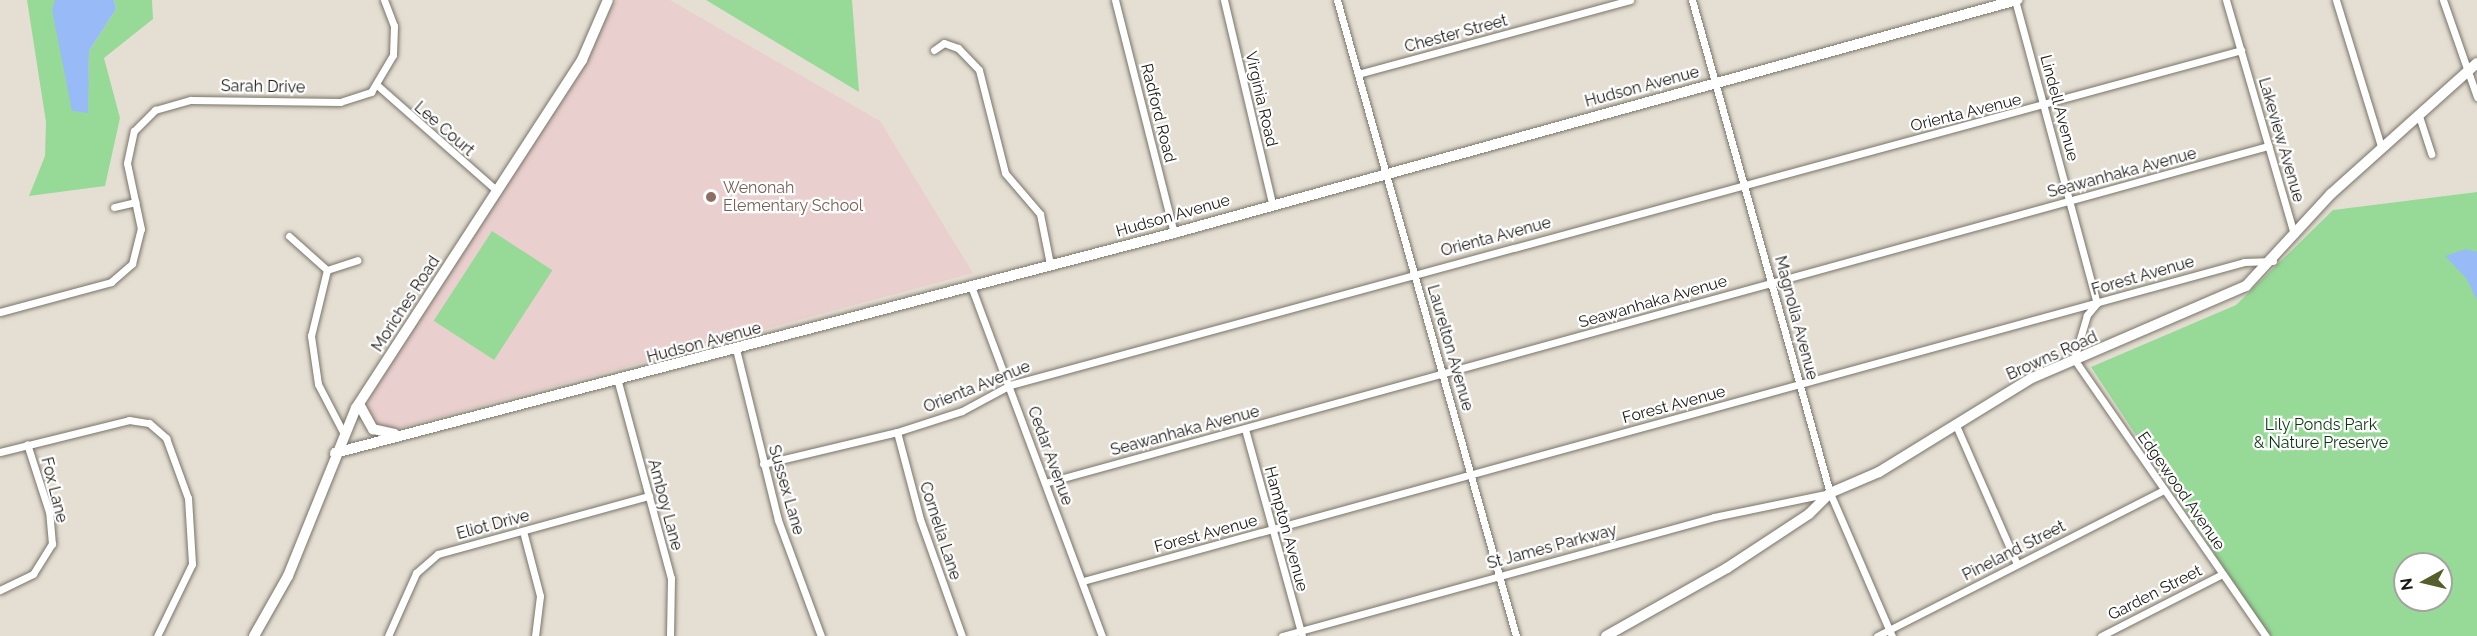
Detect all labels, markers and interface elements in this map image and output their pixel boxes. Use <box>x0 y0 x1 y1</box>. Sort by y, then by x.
street label: Chester Street <box>1402 11 1510 57</box>
street label: Virginia Road <box>1241 50 1281 148</box>
street label: Lindell Avenue <box>2035 52 2083 164</box>
street label: Radford Road <box>1136 62 1180 164</box>
street label: Hudson Avenue <box>1582 62 1702 112</box>
street label: Lakeview Avenue <box>2254 75 2308 205</box>
street label: Sarah Drive <box>221 77 305 97</box>
street label: Orienta Avenue <box>1908 90 2024 136</box>
street label: Lee Court <box>410 98 478 160</box>
street label: Seawanhaka Avenue <box>2045 144 2199 202</box>
place label: Wenonah Elementary School <box>723 178 863 216</box>
marker: Wenonah Elementary School <box>704 190 718 204</box>
street label: Hudson Avenue <box>1114 191 1232 241</box>
street label: Orienta Avenue <box>1438 213 1554 261</box>
street label: Forest Avenue <box>2089 252 2197 300</box>
street label: Moriches Road <box>368 253 444 355</box>
street label: Magnolia Avenue <box>1770 254 1822 382</box>
street label: Seawanhaka Avenue <box>1576 272 1730 332</box>
street label: Laurelton Avenue <box>1423 282 1477 414</box>
street label: Hudson Avenue <box>644 318 764 368</box>
street label: Browns Road <box>2003 327 2101 385</box>
street label: Orienta Avenue <box>921 357 1033 417</box>
street label: Forest Avenue <box>1620 382 1728 428</box>
street label: Seawanhaka Avenue <box>1108 402 1262 460</box>
street label: Cedar Avenue <box>1023 403 1077 509</box>
park label: Lily Ponds Park & Nature Preserve <box>2254 415 2388 453</box>
street label: Edgewood Avenue <box>2133 428 2229 554</box>
street label: Sussex Lane <box>764 443 808 537</box>
street label: Fox Lane <box>37 455 71 525</box>
street label: Amboy Lane <box>644 457 686 553</box>
street label: Hampton Avenue <box>1260 464 1312 594</box>
street label: Cornelia Lane <box>915 479 965 583</box>
street label: Eliot Drive <box>454 506 532 544</box>
street label: Forest Avenue <box>1152 511 1260 557</box>
street label: Pineland Street <box>1959 517 2069 585</box>
street label: St James Parkway <box>1485 520 1619 574</box>
north arrow <box>2393 552 2453 612</box>
street label: Garden Street <box>2105 561 2205 625</box>
text: N <box>2396 577 2417 592</box>

